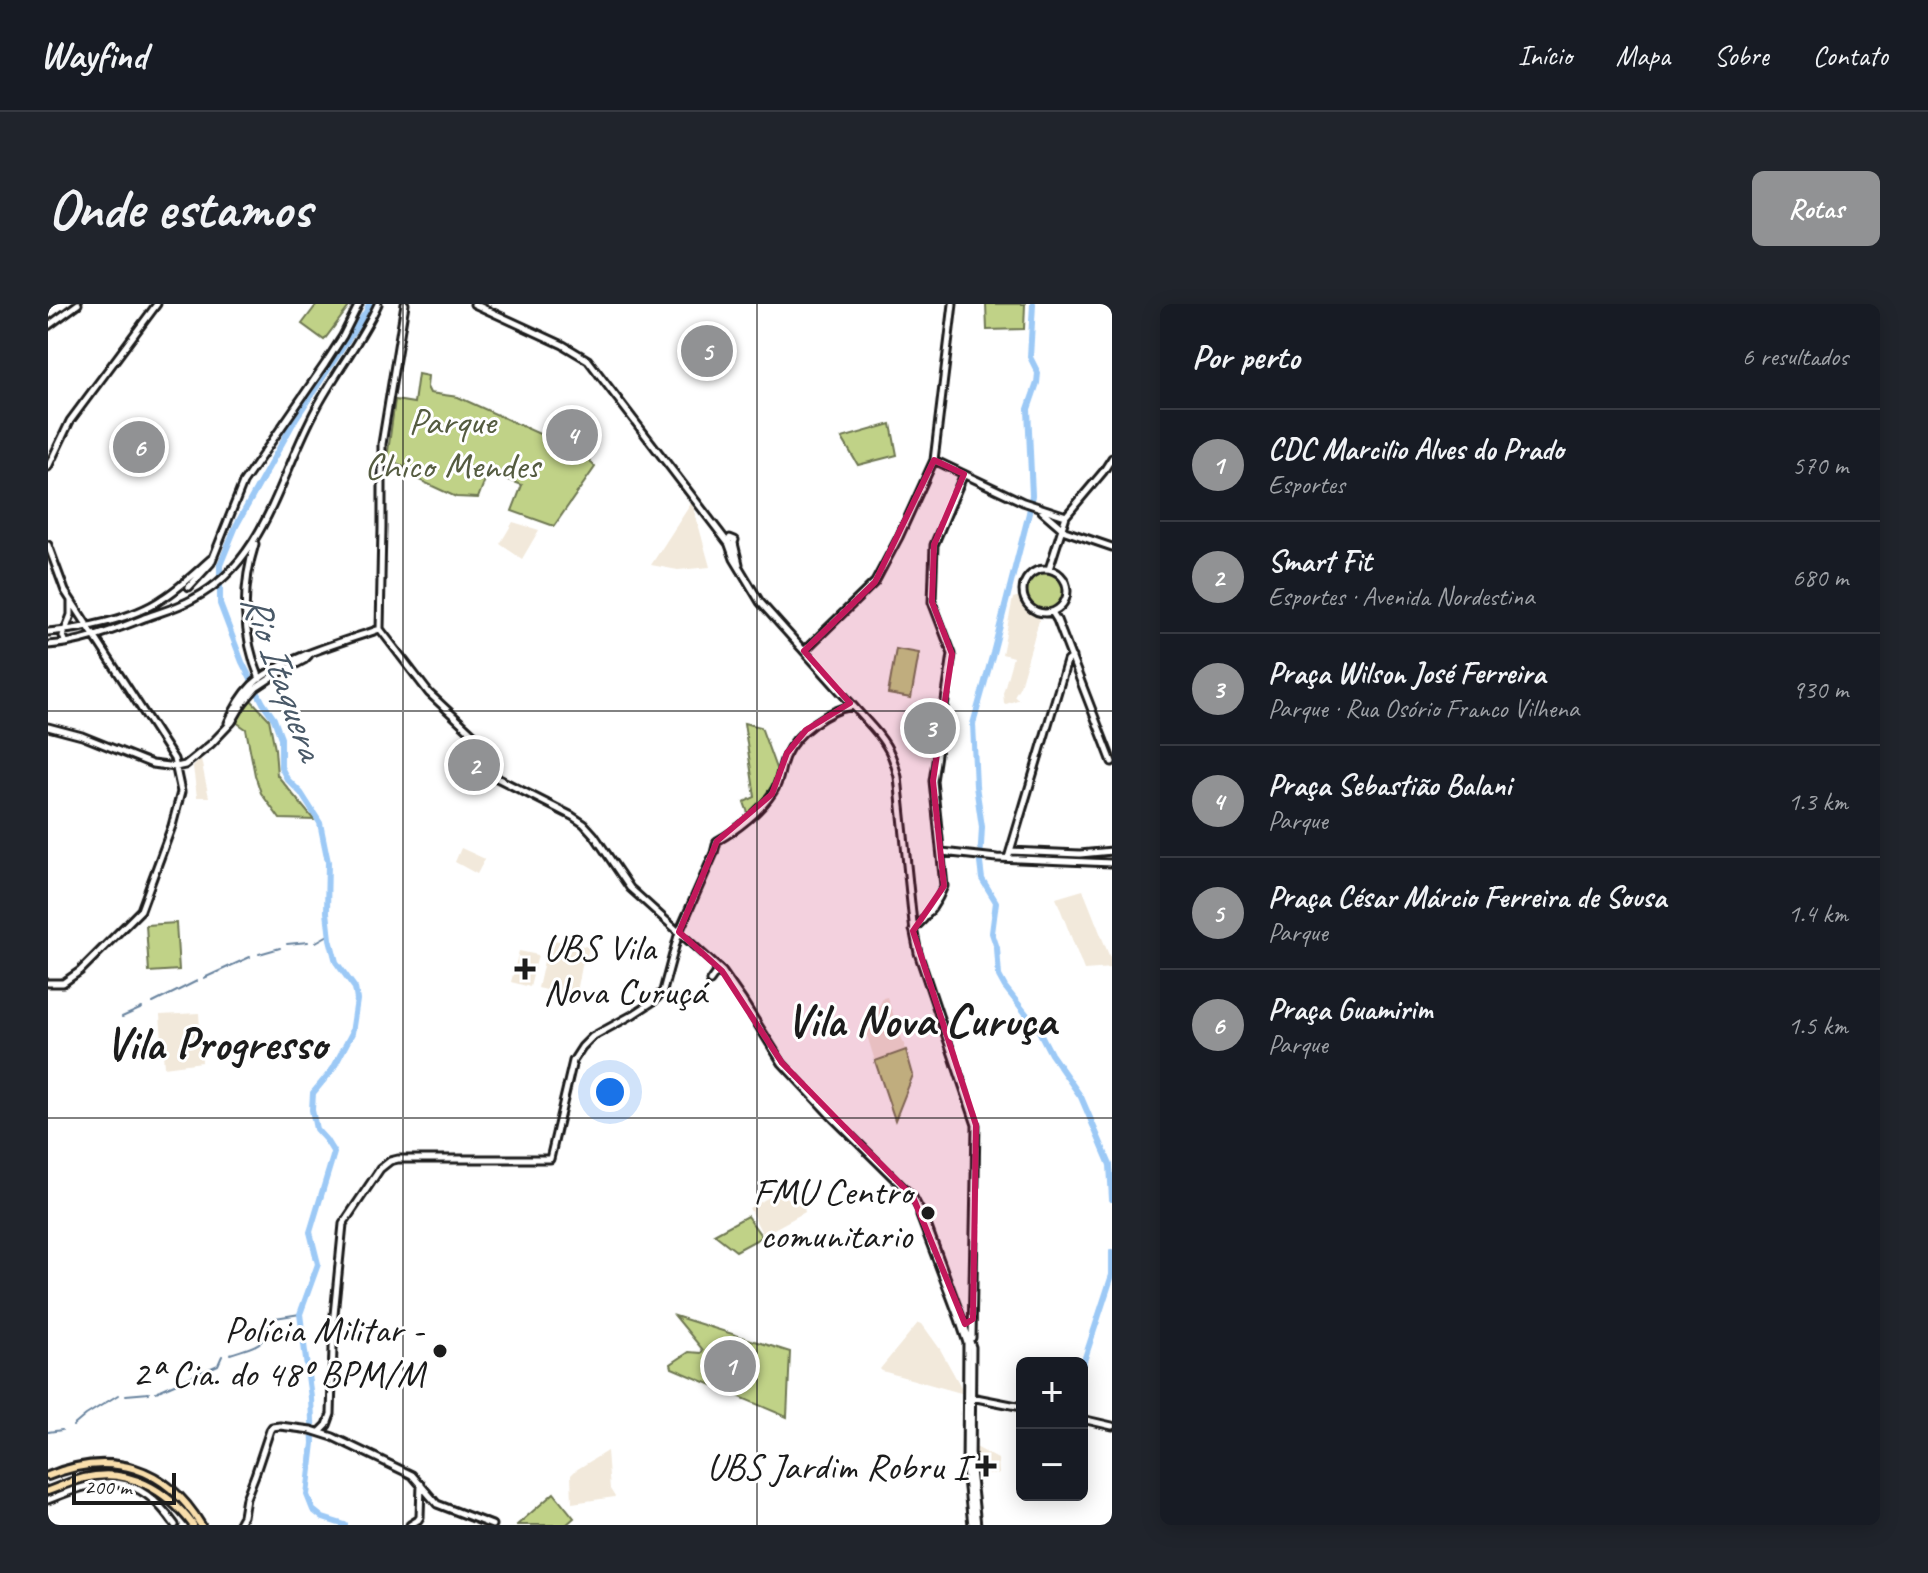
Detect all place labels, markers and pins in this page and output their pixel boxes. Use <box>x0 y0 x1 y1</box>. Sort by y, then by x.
pin: 5 <box>681 321 733 381</box>
pin: 4 <box>546 405 598 465</box>
pin: 6 <box>113 417 165 477</box>
pin: 3 <box>904 698 956 758</box>
pin: 2 <box>448 735 500 795</box>
place label: UBS Vila Nova Curuçá <box>543 924 710 1015</box>
marker: UBS Vila Nova Curuçá <box>514 958 536 980</box>
place label: FMU Centro comunitario <box>753 1168 916 1259</box>
marker: FMU Centro comunitario <box>919 1204 937 1222</box>
place label: Polícia Militar - 2ª Cia. do 48º BPM/M <box>132 1306 428 1397</box>
pin: 1 <box>704 1336 756 1396</box>
marker: Polícia Militar - 2ª Cia. do 48º BPM/M <box>431 1342 449 1360</box>
place label: UBS Jardim Robru I <box>706 1443 976 1490</box>
marker: UBS Jardim Robru I <box>975 1455 997 1477</box>

